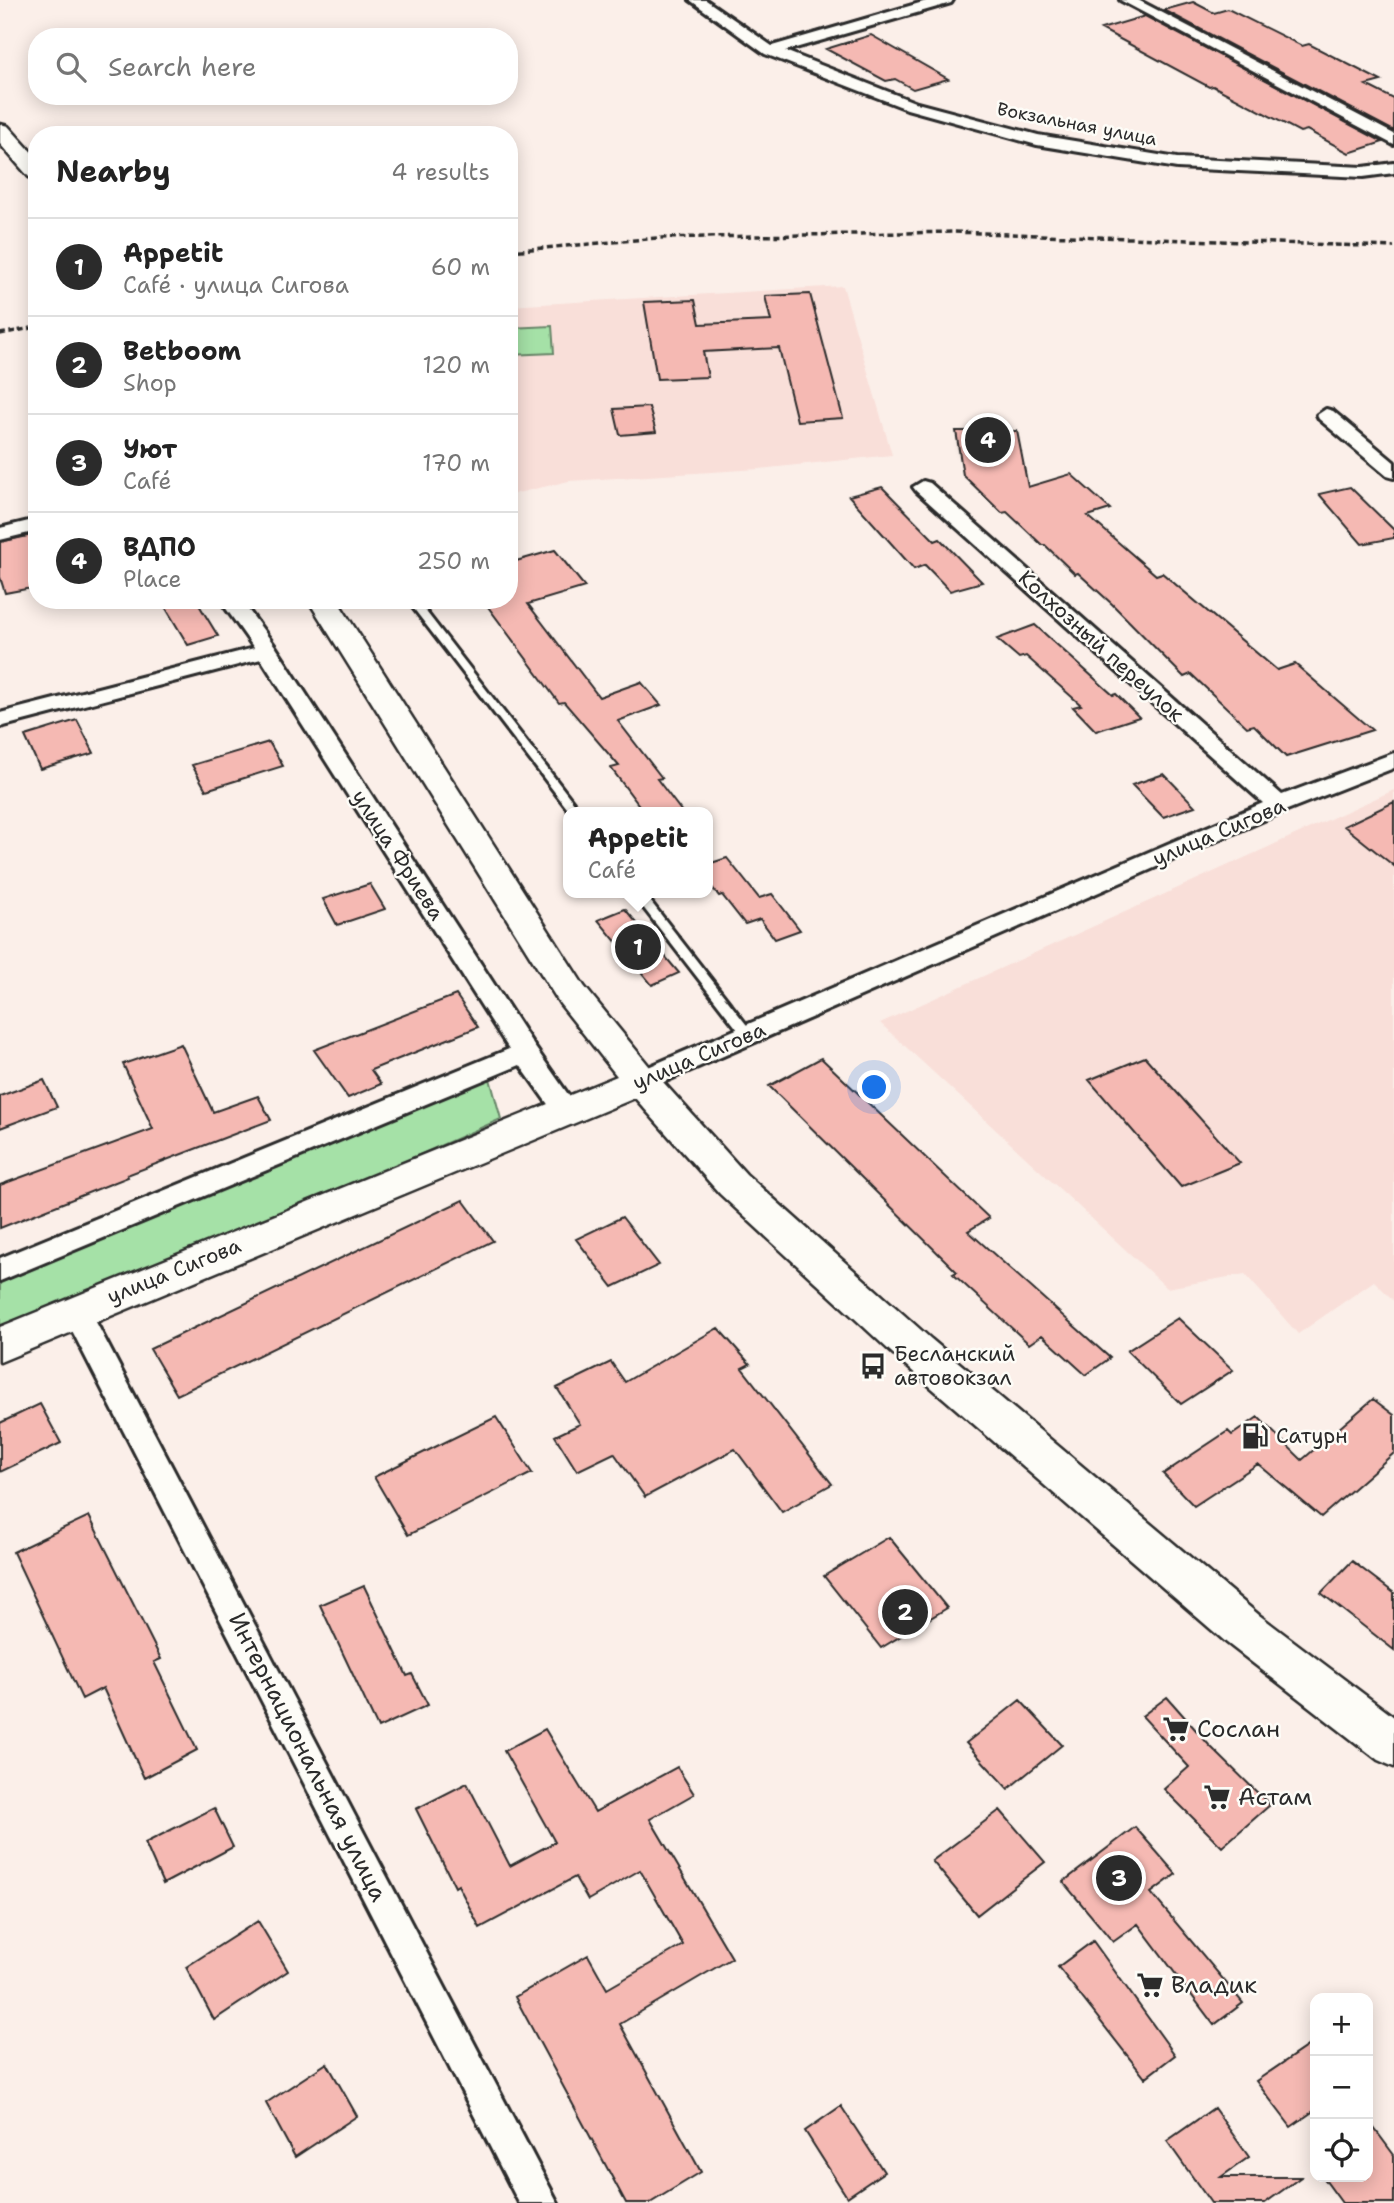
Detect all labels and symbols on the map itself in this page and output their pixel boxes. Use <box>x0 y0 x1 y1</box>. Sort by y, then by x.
street label: Вокзальная улица <box>995 97 1159 151</box>
pin: 4 <box>965 414 1011 466</box>
street label: Колхозный переулок <box>1012 564 1190 728</box>
street label: улица Фриева <box>345 784 451 926</box>
street label: улица Сигова <box>1148 791 1290 873</box>
pin: 1 <box>615 921 661 973</box>
street label: улица Сигова <box>628 1015 770 1097</box>
your location <box>857 1070 891 1104</box>
street label: улица Сигова <box>103 1231 245 1311</box>
place label: Бесланский автовокзал <box>894 1340 1016 1392</box>
bus stop icon: Бесланский автовокзал <box>858 1351 888 1381</box>
fuel station icon: Сатурн <box>1240 1421 1270 1451</box>
place label: Сатурн <box>1276 1422 1348 1450</box>
pin: 2 <box>882 1586 928 1638</box>
street label: Интернациональная улица <box>221 1607 395 1907</box>
place label: Сослан <box>1197 1713 1280 1745</box>
supermarket icon: Сослан <box>1161 1714 1191 1744</box>
place label: Астам <box>1238 1781 1312 1813</box>
supermarket icon: Астам <box>1202 1782 1232 1812</box>
pin: 3 <box>1096 1852 1142 1904</box>
place label: Владик <box>1171 1969 1257 2001</box>
supermarket icon: Владик <box>1135 1970 1165 2000</box>

